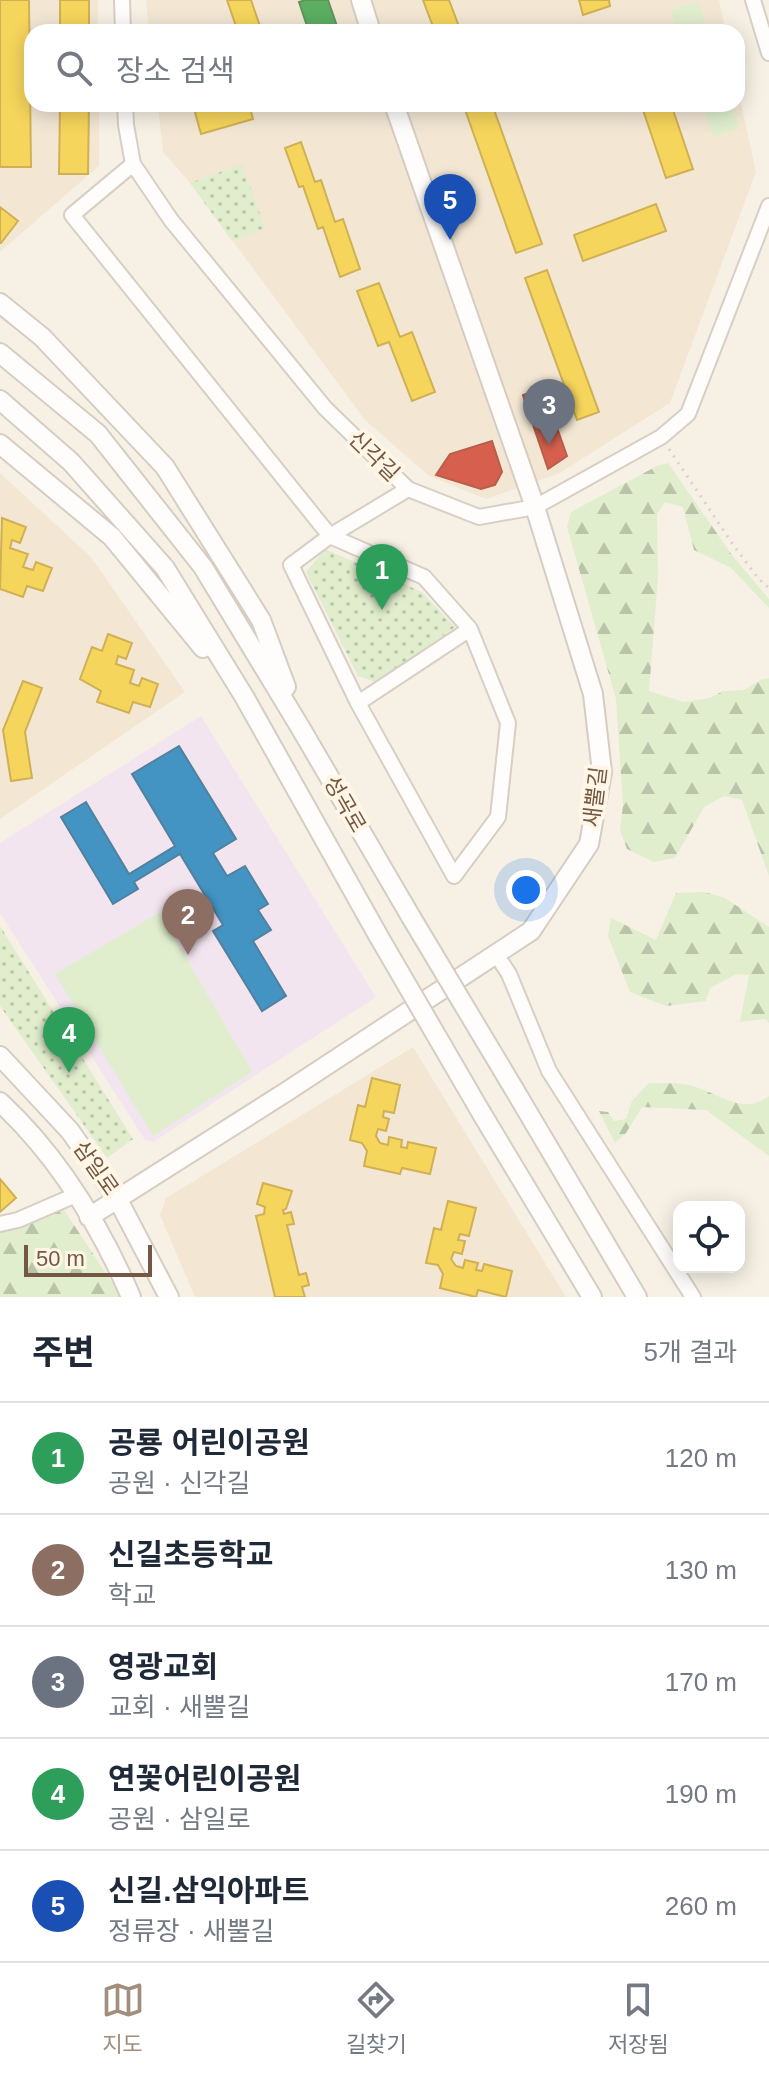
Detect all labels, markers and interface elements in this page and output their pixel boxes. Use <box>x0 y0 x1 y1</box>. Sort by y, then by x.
search box <box>24 24 745 112</box>
icon: search <box>52 46 96 90</box>
text: 장소 검색 <box>116 54 235 87</box>
pin: 5 <box>424 174 476 240</box>
pin: 3 <box>523 379 575 445</box>
street label: 신각길 <box>343 426 405 486</box>
pin: 1 <box>356 544 408 610</box>
street label: 새뿔길 <box>579 765 611 829</box>
street label: 성곡로 <box>319 771 371 837</box>
your location <box>506 870 546 910</box>
pin: 2 <box>162 889 214 955</box>
pin: 4 <box>43 1007 95 1073</box>
street label: 삼일로 <box>68 1136 124 1200</box>
map controls <box>673 1201 745 1273</box>
button: locate <box>673 1201 745 1273</box>
scale bar <box>24 1241 152 1277</box>
text: 50 m <box>36 1246 85 1271</box>
text: 주변 <box>32 1333 95 1371</box>
text: 5개 결과 <box>644 1337 737 1367</box>
text: 공룡 어린이공원 <box>108 1426 310 1459</box>
text: 1 <box>51 1443 65 1473</box>
text: 120 m <box>665 1443 737 1473</box>
text: 공원 · 신각길 <box>108 1468 251 1498</box>
text: 신길초등학교 <box>108 1538 274 1571</box>
text: 2 <box>51 1555 65 1585</box>
text: 130 m <box>665 1555 737 1585</box>
text: 학교 <box>108 1580 156 1610</box>
text: 영광교회 <box>108 1650 218 1683</box>
text: 3 <box>51 1667 65 1697</box>
text: 170 m <box>665 1667 737 1697</box>
text: 교회 · 새뿔길 <box>108 1692 251 1722</box>
text: 연꽃어린이공원 <box>108 1762 301 1795</box>
text: 4 <box>51 1779 65 1809</box>
text: 190 m <box>665 1779 737 1809</box>
text: 공원 · 삼일로 <box>108 1804 251 1834</box>
text: 신길.삼익아파트 <box>108 1874 310 1907</box>
text: 5 <box>51 1891 65 1921</box>
text: 260 m <box>665 1891 737 1921</box>
text: 정류장 · 새뿔길 <box>108 1916 275 1946</box>
tab: 지도 <box>101 1978 145 2058</box>
tab: 길찾기 <box>346 1978 406 2058</box>
tab: 저장됨 <box>608 1978 668 2058</box>

